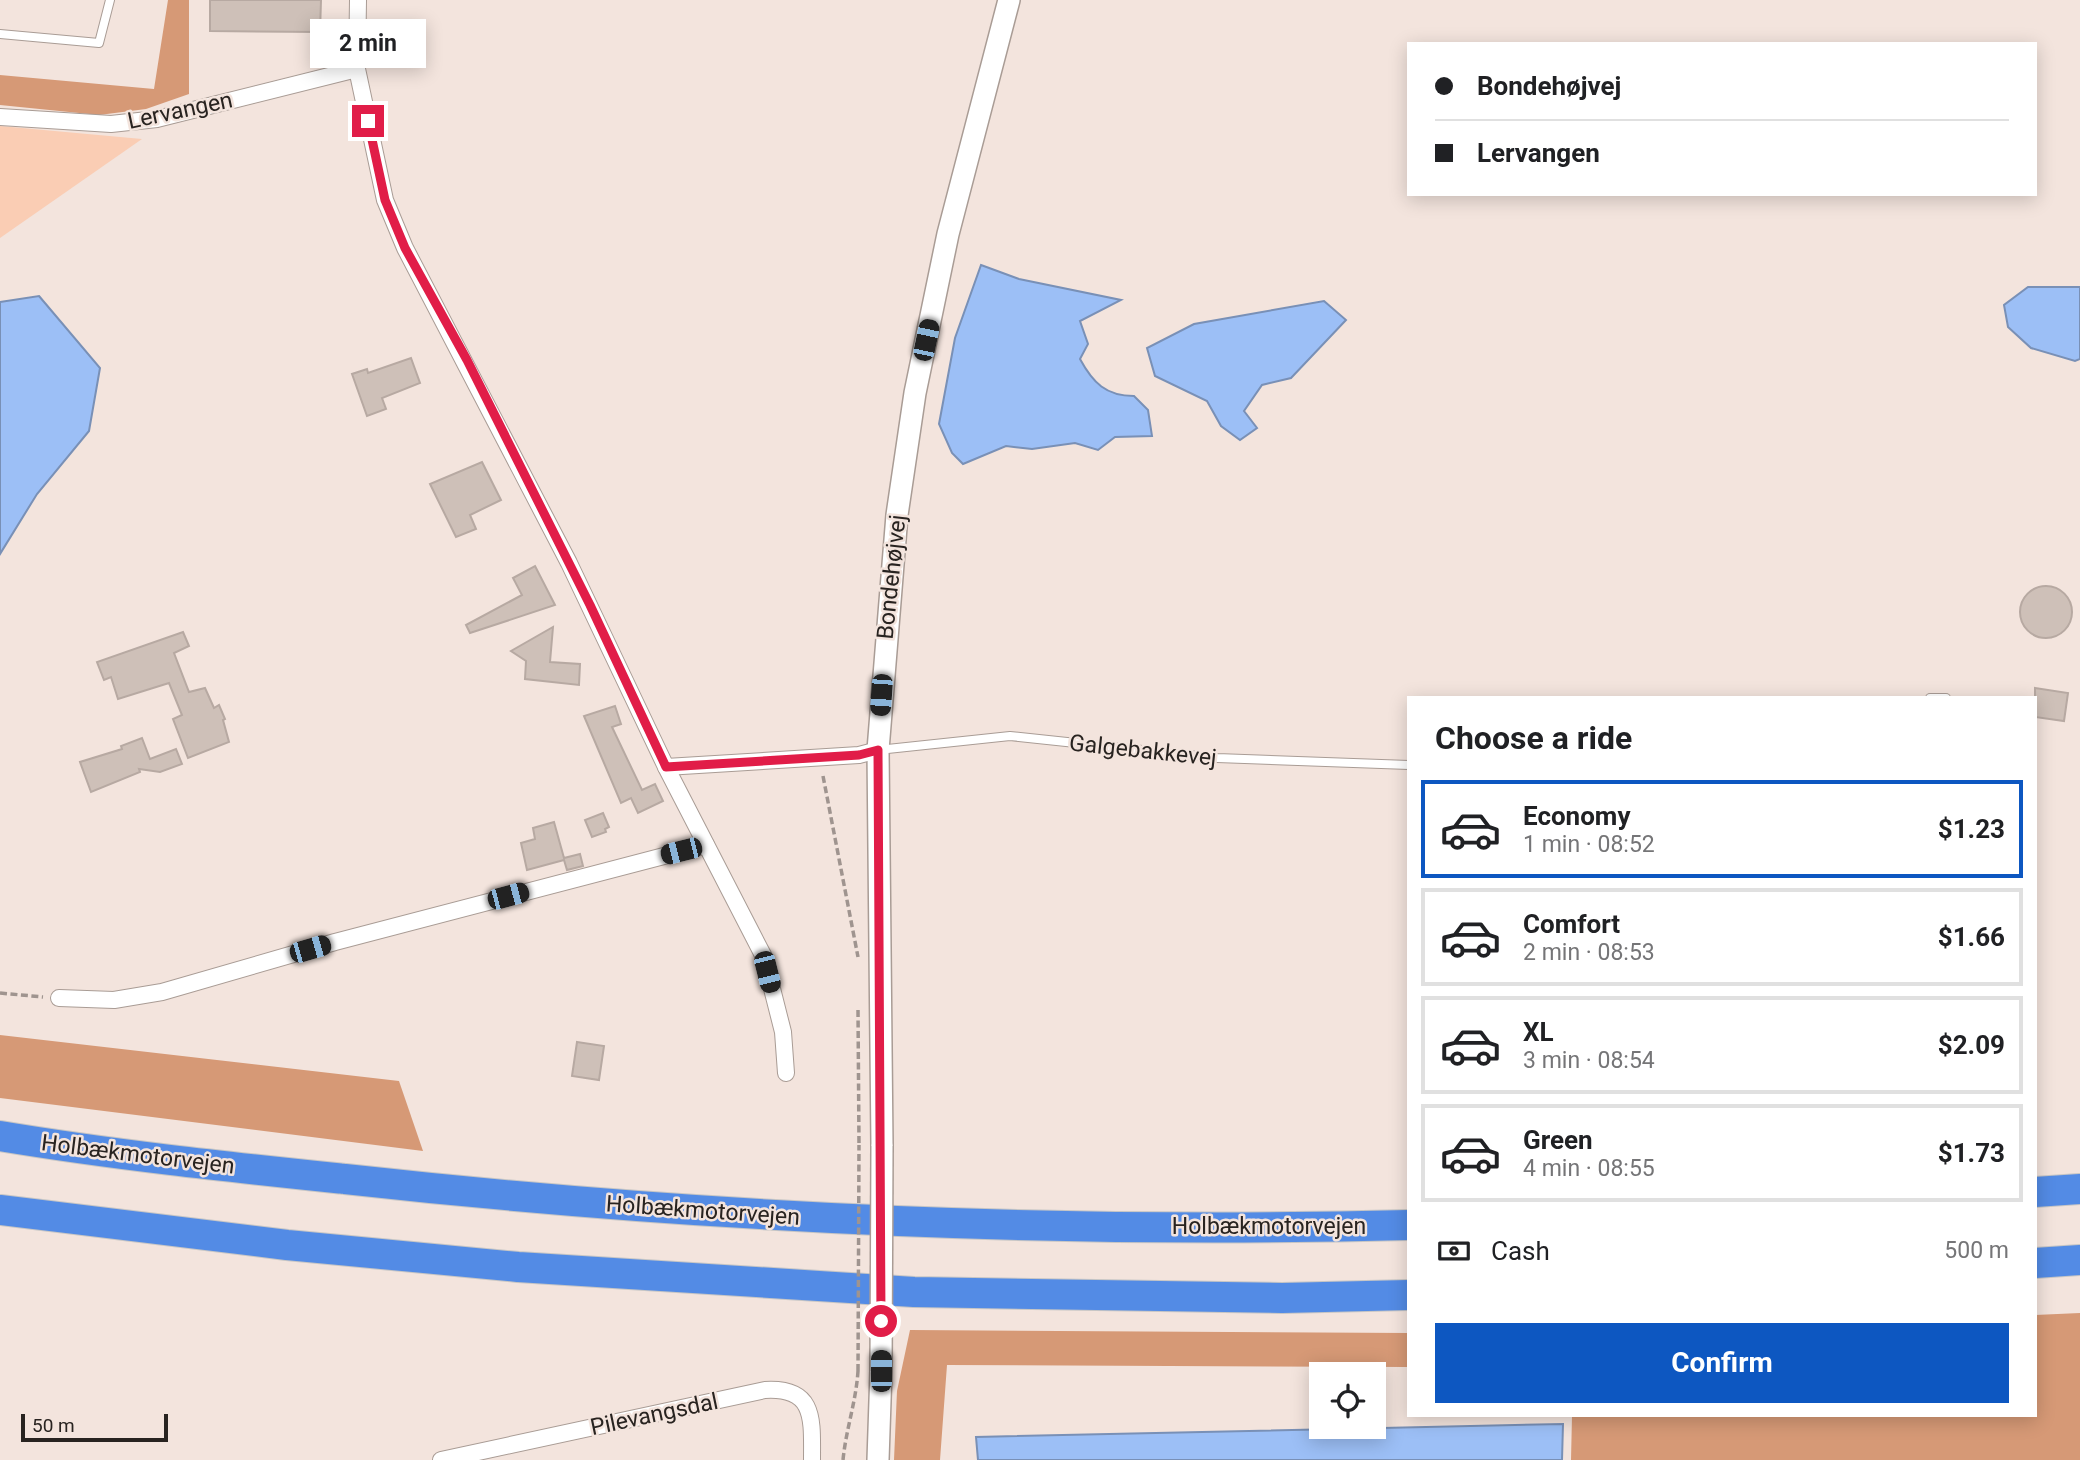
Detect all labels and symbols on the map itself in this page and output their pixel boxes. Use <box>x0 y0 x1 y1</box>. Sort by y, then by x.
callout: 2 min <box>310 19 426 68</box>
street label: Lervangen <box>125 86 235 135</box>
route end <box>352 105 384 137</box>
car <box>912 317 941 363</box>
street label: Bondehøjvej <box>872 513 911 641</box>
car <box>870 673 893 717</box>
street label: Galgebakkevej <box>1068 729 1218 772</box>
car <box>659 836 704 866</box>
car <box>485 880 532 912</box>
car <box>287 933 334 965</box>
car <box>752 949 783 995</box>
street label: Holbækmotorvejen <box>40 1129 236 1180</box>
street label: Holbækmotorvejen <box>605 1190 801 1231</box>
street label: Holbækmotorvejen <box>1172 1213 1366 1240</box>
route start <box>865 1305 897 1337</box>
car <box>871 1350 892 1392</box>
street label: Pilevangsdal <box>588 1388 720 1441</box>
scale bar <box>21 1411 168 1443</box>

